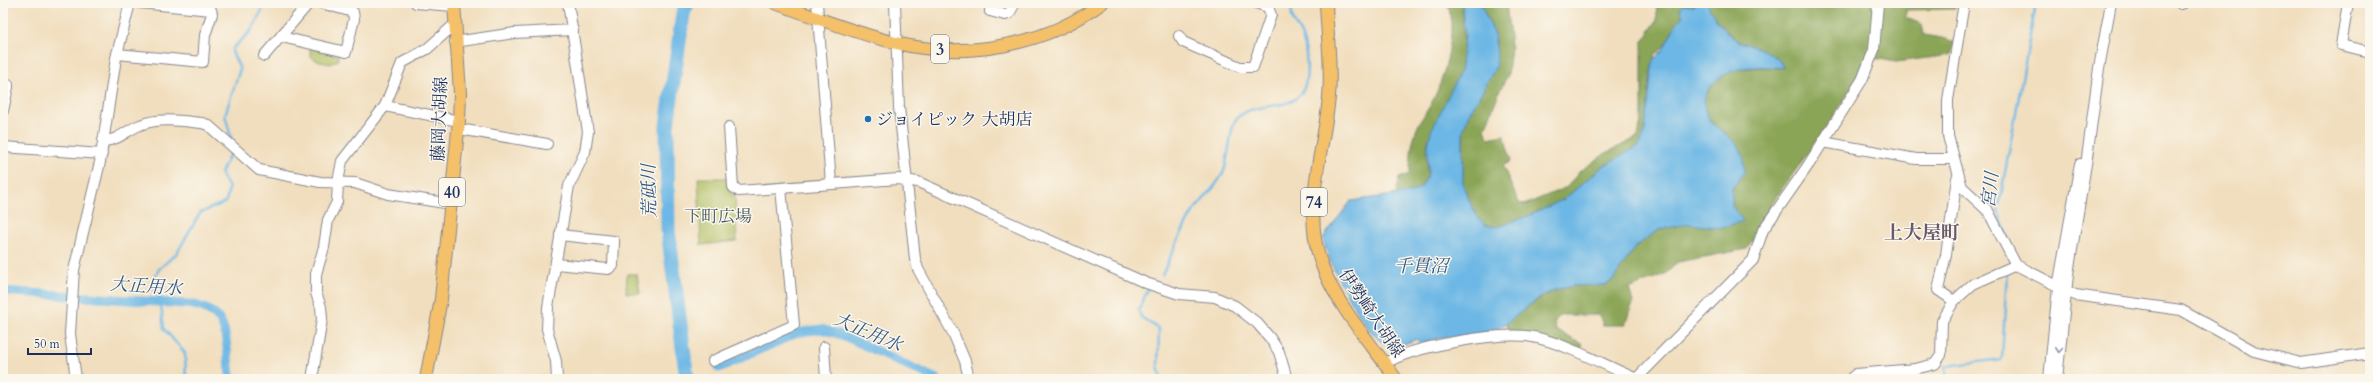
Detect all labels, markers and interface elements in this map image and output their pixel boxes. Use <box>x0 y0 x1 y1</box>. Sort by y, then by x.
road number: 3 <box>931 35 949 63</box>
street label: 藤岡大胡線 <box>427 76 452 162</box>
place label: ジョイピック 大胡店 <box>876 108 1033 131</box>
marker: ジョイピック 大胡店 <box>863 114 873 124</box>
water label: 荒砥川 <box>636 162 662 218</box>
water label: 宮川 <box>1976 169 2005 209</box>
road number: 40 <box>439 178 465 206</box>
road number: 74 <box>1301 188 1327 216</box>
park label: 下町広場 <box>684 205 752 228</box>
district label: 上大屋町 <box>1884 220 1960 246</box>
water label: 千貫沼 <box>1394 254 1451 279</box>
street label: 伊勢崎大胡線 <box>1334 265 1410 362</box>
water label: 大正用水 <box>109 272 185 302</box>
water label: 大正用水 <box>830 307 908 359</box>
scale bar <box>28 330 91 356</box>
text: 50 m <box>34 336 61 352</box>
one-way arrow <box>2055 347 2064 353</box>

